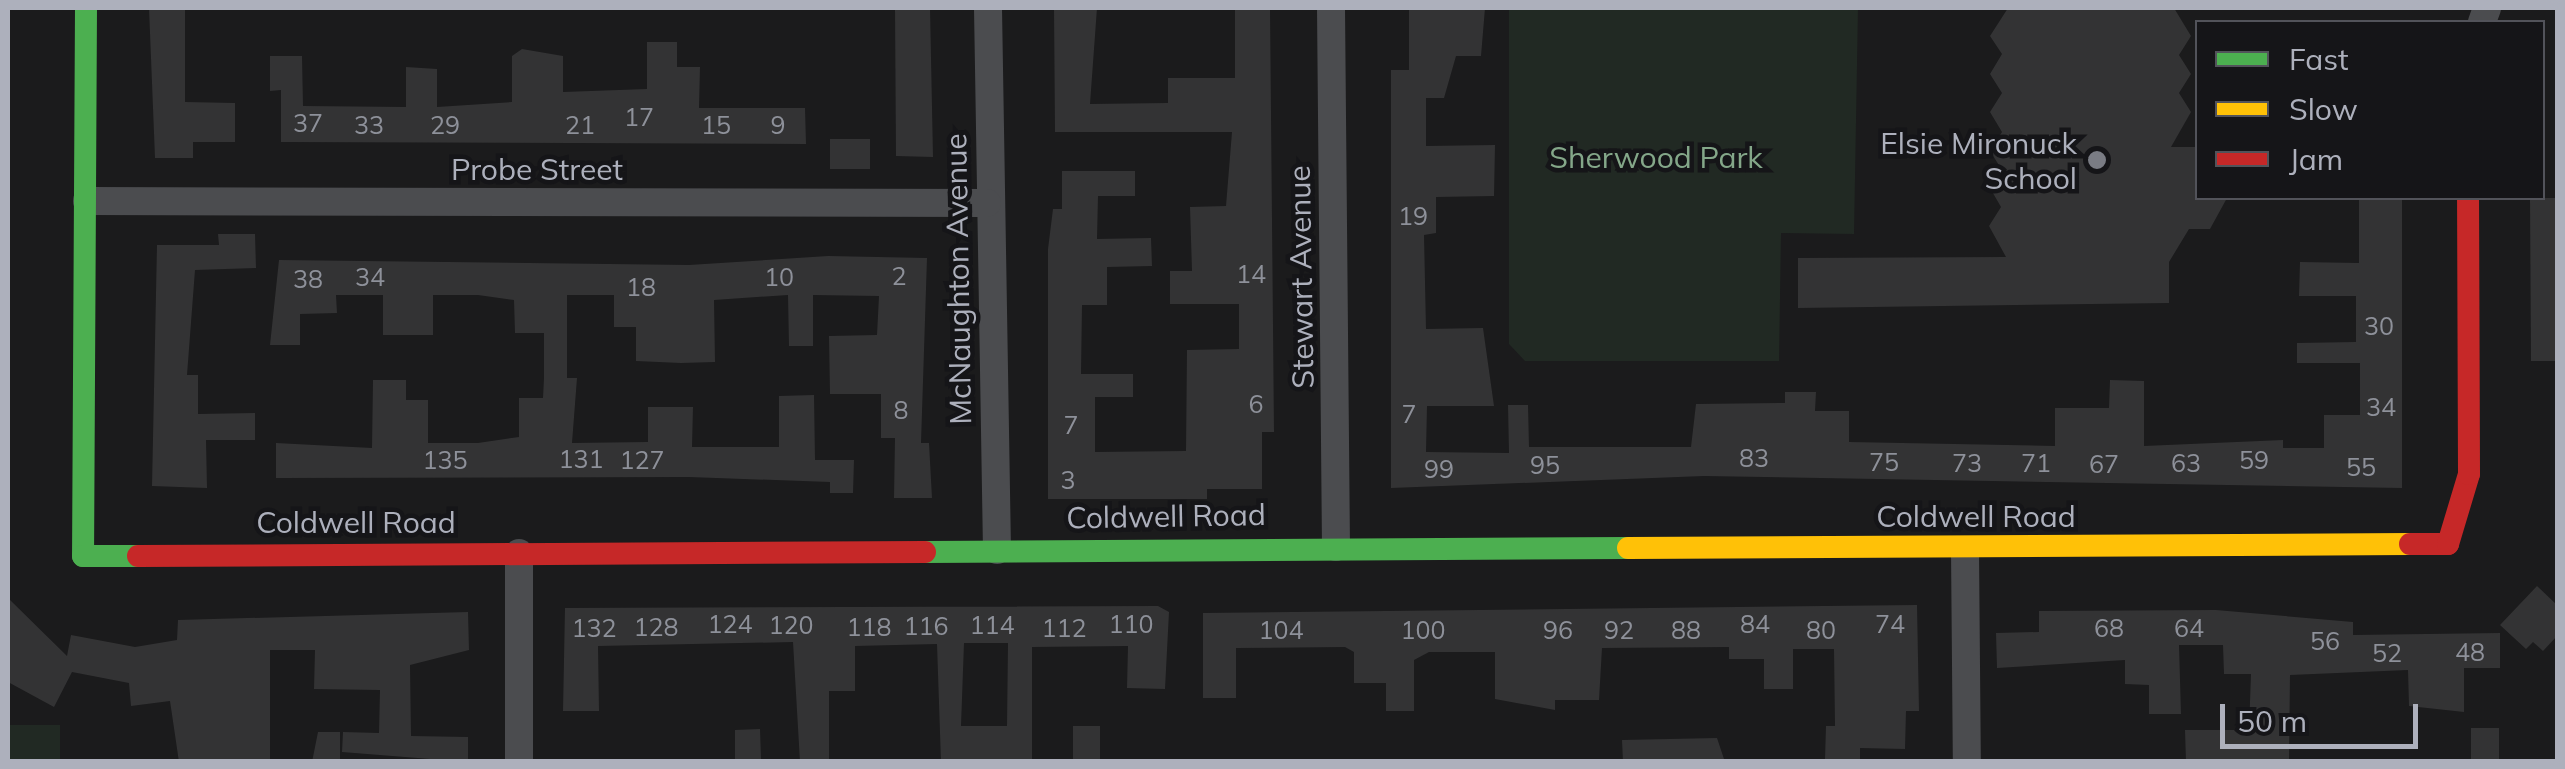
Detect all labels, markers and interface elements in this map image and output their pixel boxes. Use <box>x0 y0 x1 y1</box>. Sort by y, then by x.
legend <box>2195 20 2545 200</box>
text: Fast <box>2289 40 2349 78</box>
text: Slow <box>2289 90 2358 128</box>
house number: 17 <box>624 102 654 132</box>
house number: 37 <box>293 108 323 138</box>
house number: 33 <box>354 110 384 140</box>
house number: 29 <box>430 110 460 140</box>
house number: 21 <box>565 110 595 140</box>
house number: 15 <box>701 110 731 140</box>
house number: 9 <box>771 110 785 140</box>
place label: Elsie Mironuck School <box>1880 125 2077 196</box>
street label: McNaughton Avenue <box>937 133 979 425</box>
park label: Sherwood Park <box>1549 139 1763 175</box>
text: Jam <box>2289 140 2343 178</box>
marker: Elsie Mironuck School <box>2086 149 2108 171</box>
street label: Probe Street <box>451 151 623 187</box>
street label: Stewart Avenue <box>1281 165 1321 389</box>
house number: 19 <box>1398 201 1428 231</box>
house number: 14 <box>1236 259 1266 289</box>
house number: 2 <box>892 261 906 291</box>
house number: 34 <box>355 262 385 292</box>
house number: 10 <box>764 262 794 292</box>
house number: 38 <box>293 264 323 294</box>
house number: 18 <box>626 272 656 302</box>
house number: 30 <box>2364 311 2394 341</box>
house number: 6 <box>1249 389 1263 419</box>
house number: 34 <box>2366 392 2396 422</box>
house number: 8 <box>894 395 908 425</box>
house number: 7 <box>1402 399 1416 429</box>
house number: 7 <box>1064 410 1078 440</box>
house number: 83 <box>1739 443 1769 473</box>
house number: 131 <box>559 444 603 474</box>
house number: 135 <box>423 445 467 475</box>
house number: 127 <box>620 445 664 475</box>
house number: 59 <box>2239 445 2269 475</box>
house number: 75 <box>1869 447 1899 477</box>
house number: 73 <box>1952 448 1982 478</box>
house number: 71 <box>2021 448 2051 478</box>
house number: 63 <box>2171 448 2201 478</box>
house number: 67 <box>2089 449 2119 479</box>
house number: 95 <box>1530 450 1560 480</box>
house number: 55 <box>2346 452 2376 482</box>
house number: 99 <box>1424 454 1454 484</box>
house number: 3 <box>1061 465 1075 495</box>
street label: Coldwell Road <box>1066 496 1266 536</box>
street label: Coldwell Road <box>1876 498 2076 534</box>
street label: Coldwell Road <box>256 504 456 540</box>
house number: 124 <box>708 609 752 639</box>
house number: 110 <box>1109 609 1153 639</box>
house number: 84 <box>1740 609 1770 639</box>
house number: 74 <box>1875 609 1905 639</box>
house number: 120 <box>769 610 813 640</box>
house number: 114 <box>970 610 1014 640</box>
house number: 116 <box>904 611 948 641</box>
house number: 128 <box>634 612 678 642</box>
house number: 118 <box>847 612 891 642</box>
house number: 132 <box>572 613 616 643</box>
house number: 112 <box>1042 613 1086 643</box>
house number: 68 <box>2094 613 2124 643</box>
house number: 64 <box>2174 613 2204 643</box>
house number: 104 <box>1259 615 1303 645</box>
house number: 100 <box>1401 615 1445 645</box>
house number: 96 <box>1543 615 1573 645</box>
house number: 92 <box>1604 615 1634 645</box>
house number: 88 <box>1671 615 1701 645</box>
house number: 80 <box>1806 615 1836 645</box>
house number: 56 <box>2310 626 2340 656</box>
house number: 48 <box>2455 637 2485 667</box>
house number: 52 <box>2372 638 2402 668</box>
scale bar <box>2225 684 2422 746</box>
text: 50 m <box>2237 702 2307 740</box>

